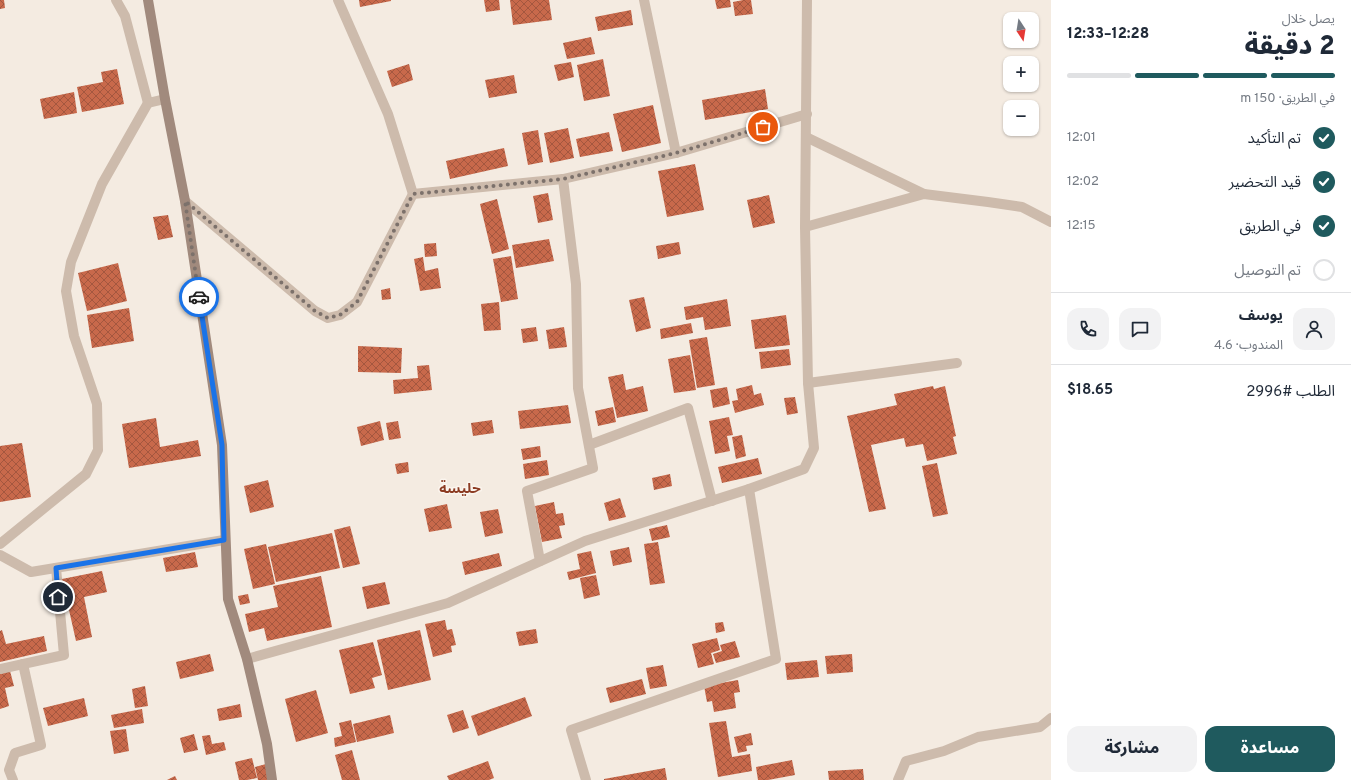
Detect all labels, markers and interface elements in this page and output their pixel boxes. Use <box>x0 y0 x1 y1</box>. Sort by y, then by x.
north arrow <box>1003 12 1039 48</box>
map controls <box>1003 12 1039 136</box>
text: يصل خلال <box>1282 12 1335 28</box>
text: 12:28–12:33 <box>1067 25 1149 44</box>
text: 2 دقيقة <box>1245 31 1335 64</box>
button: + <box>1003 56 1039 92</box>
text: في الطريق · 150 m <box>1240 91 1335 107</box>
button: − <box>1003 100 1039 136</box>
pin <box>746 110 780 144</box>
icon: bag <box>752 116 774 138</box>
icon: check <box>1313 127 1335 149</box>
text: 12:01 <box>1067 130 1096 146</box>
text: تم التأكيد <box>1247 130 1301 149</box>
icon: check <box>1313 171 1335 193</box>
text: 12:02 <box>1067 174 1099 190</box>
text: قيد التحضير <box>1229 174 1301 193</box>
icon: check <box>1313 215 1335 237</box>
text: 12:15 <box>1067 218 1096 234</box>
text: في الطريق <box>1240 218 1301 237</box>
text: تم التوصيل <box>1234 262 1301 281</box>
courier <box>179 277 219 317</box>
icon: car <box>188 286 210 308</box>
text: يوسف <box>1239 307 1283 326</box>
button: phone <box>1067 308 1109 350</box>
button: chat <box>1119 308 1161 350</box>
button: person <box>1293 308 1335 350</box>
text: المندوب · 4.6 <box>1214 338 1283 354</box>
text: $18.65 <box>1067 381 1113 400</box>
text: الطلب #2996 <box>1246 383 1335 402</box>
district label: حليسة <box>439 480 481 498</box>
pin <box>41 580 75 614</box>
icon: home <box>47 586 69 608</box>
button: مشاركة <box>1067 726 1197 772</box>
button: مساعدة <box>1205 726 1335 772</box>

